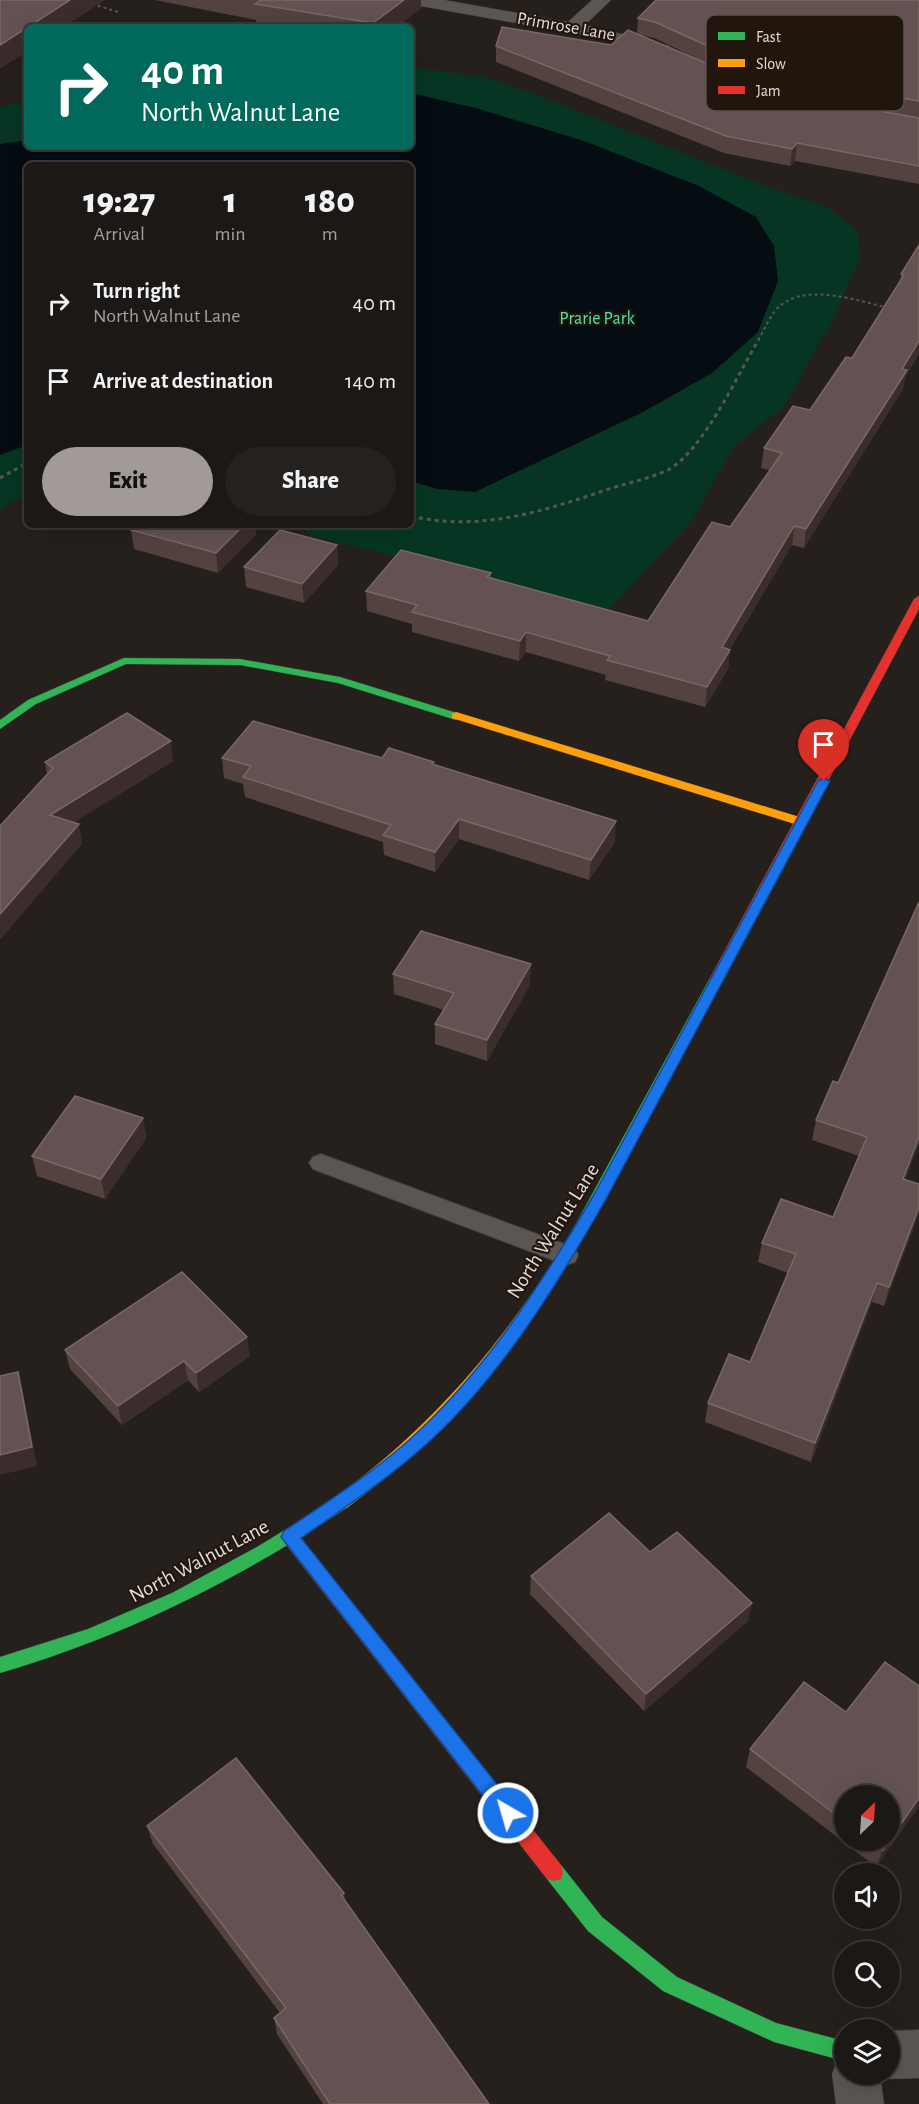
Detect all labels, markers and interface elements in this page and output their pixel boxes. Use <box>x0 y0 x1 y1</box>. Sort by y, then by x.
street label: Primrose Lane <box>516 10 616 44</box>
legend <box>706 15 904 111</box>
text: Fast <box>756 29 781 45</box>
icon: right <box>42 48 120 126</box>
text: 40 m <box>141 50 224 92</box>
text: Slow <box>756 56 786 72</box>
text: Jam <box>756 83 781 99</box>
text: North Walnut Lane <box>141 99 340 126</box>
text: 19:27 <box>83 183 155 219</box>
text: 1 <box>223 183 237 219</box>
text: 180 <box>305 183 355 219</box>
text: Arrival <box>94 224 145 244</box>
text: min <box>215 224 246 244</box>
text: m <box>322 224 338 244</box>
text: Turn right <box>93 280 180 302</box>
icon: right <box>42 287 75 320</box>
text: 40 m <box>353 292 396 314</box>
text: North Walnut Lane <box>93 306 240 326</box>
park label: Prarie Park <box>559 310 635 328</box>
icon: arrive <box>42 365 75 398</box>
text: Arrive at destination <box>93 370 273 392</box>
text: 140 m <box>345 370 396 392</box>
button: Exit <box>42 447 213 516</box>
button: Share <box>225 447 396 516</box>
pin <box>798 719 849 781</box>
icon: arrive <box>807 728 840 761</box>
street label: North Walnut Lane <box>503 1160 603 1302</box>
street label: North Walnut Lane <box>126 1515 272 1607</box>
position arrow <box>476 1781 540 1845</box>
north arrow <box>834 1785 900 1851</box>
map controls <box>834 1785 900 2085</box>
button: sound <box>834 1863 900 1929</box>
button: search <box>834 1941 900 2007</box>
button: layers <box>834 2019 900 2085</box>

